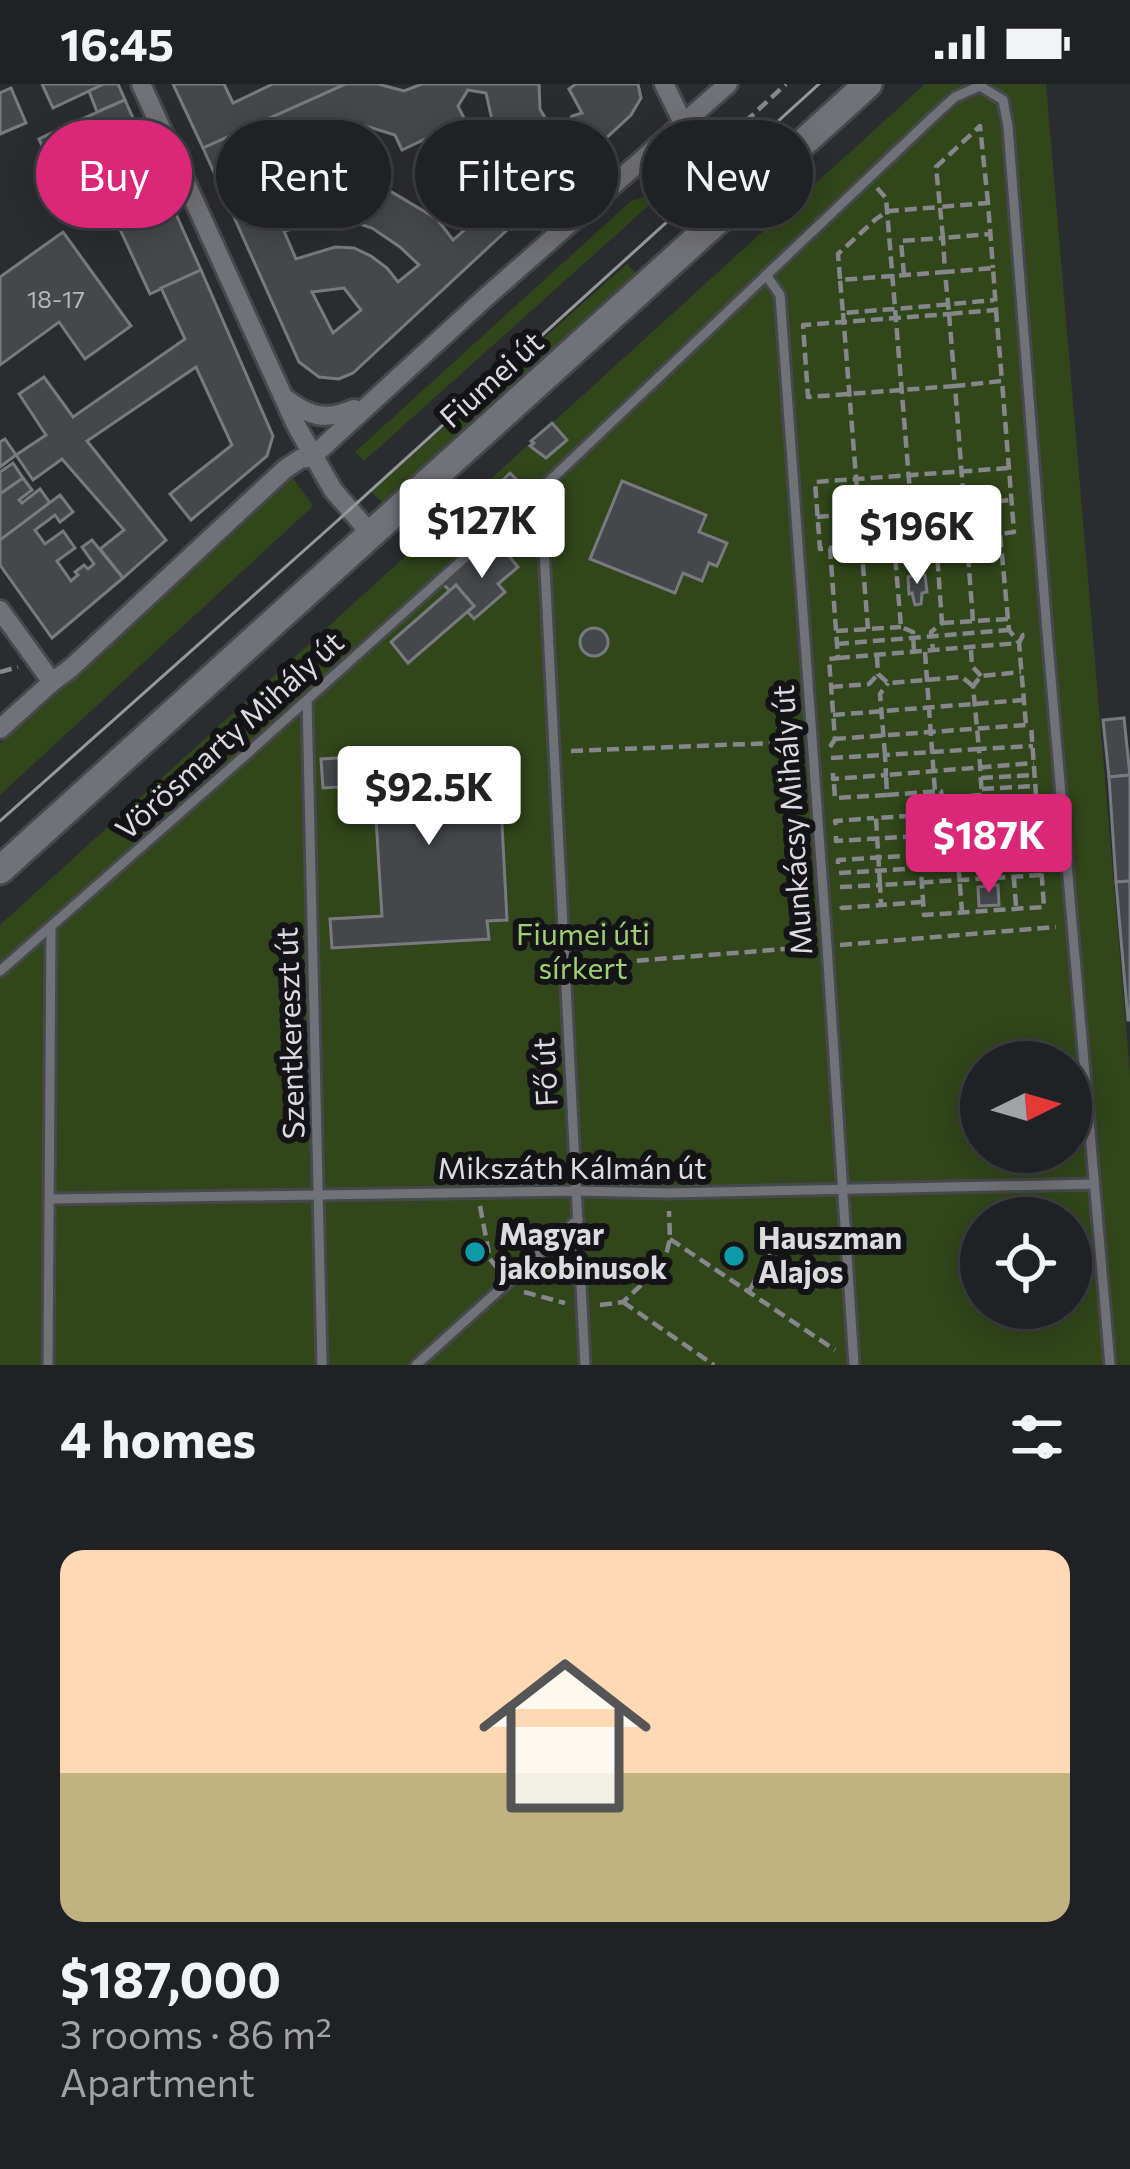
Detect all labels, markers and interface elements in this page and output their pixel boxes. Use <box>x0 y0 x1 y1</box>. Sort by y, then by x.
text: 16:45 <box>60 15 174 70</box>
chip: Buy <box>36 120 192 228</box>
chip: Rent <box>216 120 391 228</box>
chip: Filters <box>415 120 618 228</box>
chip: New <box>642 120 813 228</box>
house number: 18-17 <box>27 284 85 313</box>
street label: Fiumei út <box>431 322 550 434</box>
pin: $127K <box>398 479 566 581</box>
pin: $196K <box>833 485 1001 587</box>
text: $127K <box>427 494 537 542</box>
text: $196K <box>859 500 975 548</box>
street label: Vörösmarty Mihály út <box>107 622 350 846</box>
street label: Munkácsy Mihály út <box>763 684 818 957</box>
pin: $92.5K <box>331 746 527 848</box>
text: $92.5K <box>365 761 493 809</box>
pin: $187K <box>905 794 1073 896</box>
text: $187K <box>933 809 1045 857</box>
park label: Fiumei úti sírkert <box>516 914 650 985</box>
street label: Szentkereszt út <box>266 926 311 1140</box>
street label: Fő út <box>523 1037 564 1108</box>
north arrow <box>960 1041 1092 1173</box>
map controls <box>960 1041 1092 1329</box>
street label: Mikszáth Kálmán út <box>437 1148 707 1185</box>
button: locate <box>960 1197 1092 1329</box>
place label: Magyar jakobinusok <box>498 1214 667 1285</box>
place label: Hauszman Alajos <box>758 1218 902 1289</box>
marker: Magyar jakobinusok <box>462 1239 488 1265</box>
marker: Hauszman Alajos <box>721 1243 747 1269</box>
icon: filters <box>1004 1404 1070 1470</box>
text: 4 homes <box>60 1406 256 1469</box>
icon: home <box>457 1628 673 1844</box>
text: $187,000 <box>60 1946 281 2009</box>
text: 3 rooms · 86 m² <box>60 2009 332 2057</box>
text: Apartment <box>60 2057 255 2105</box>

